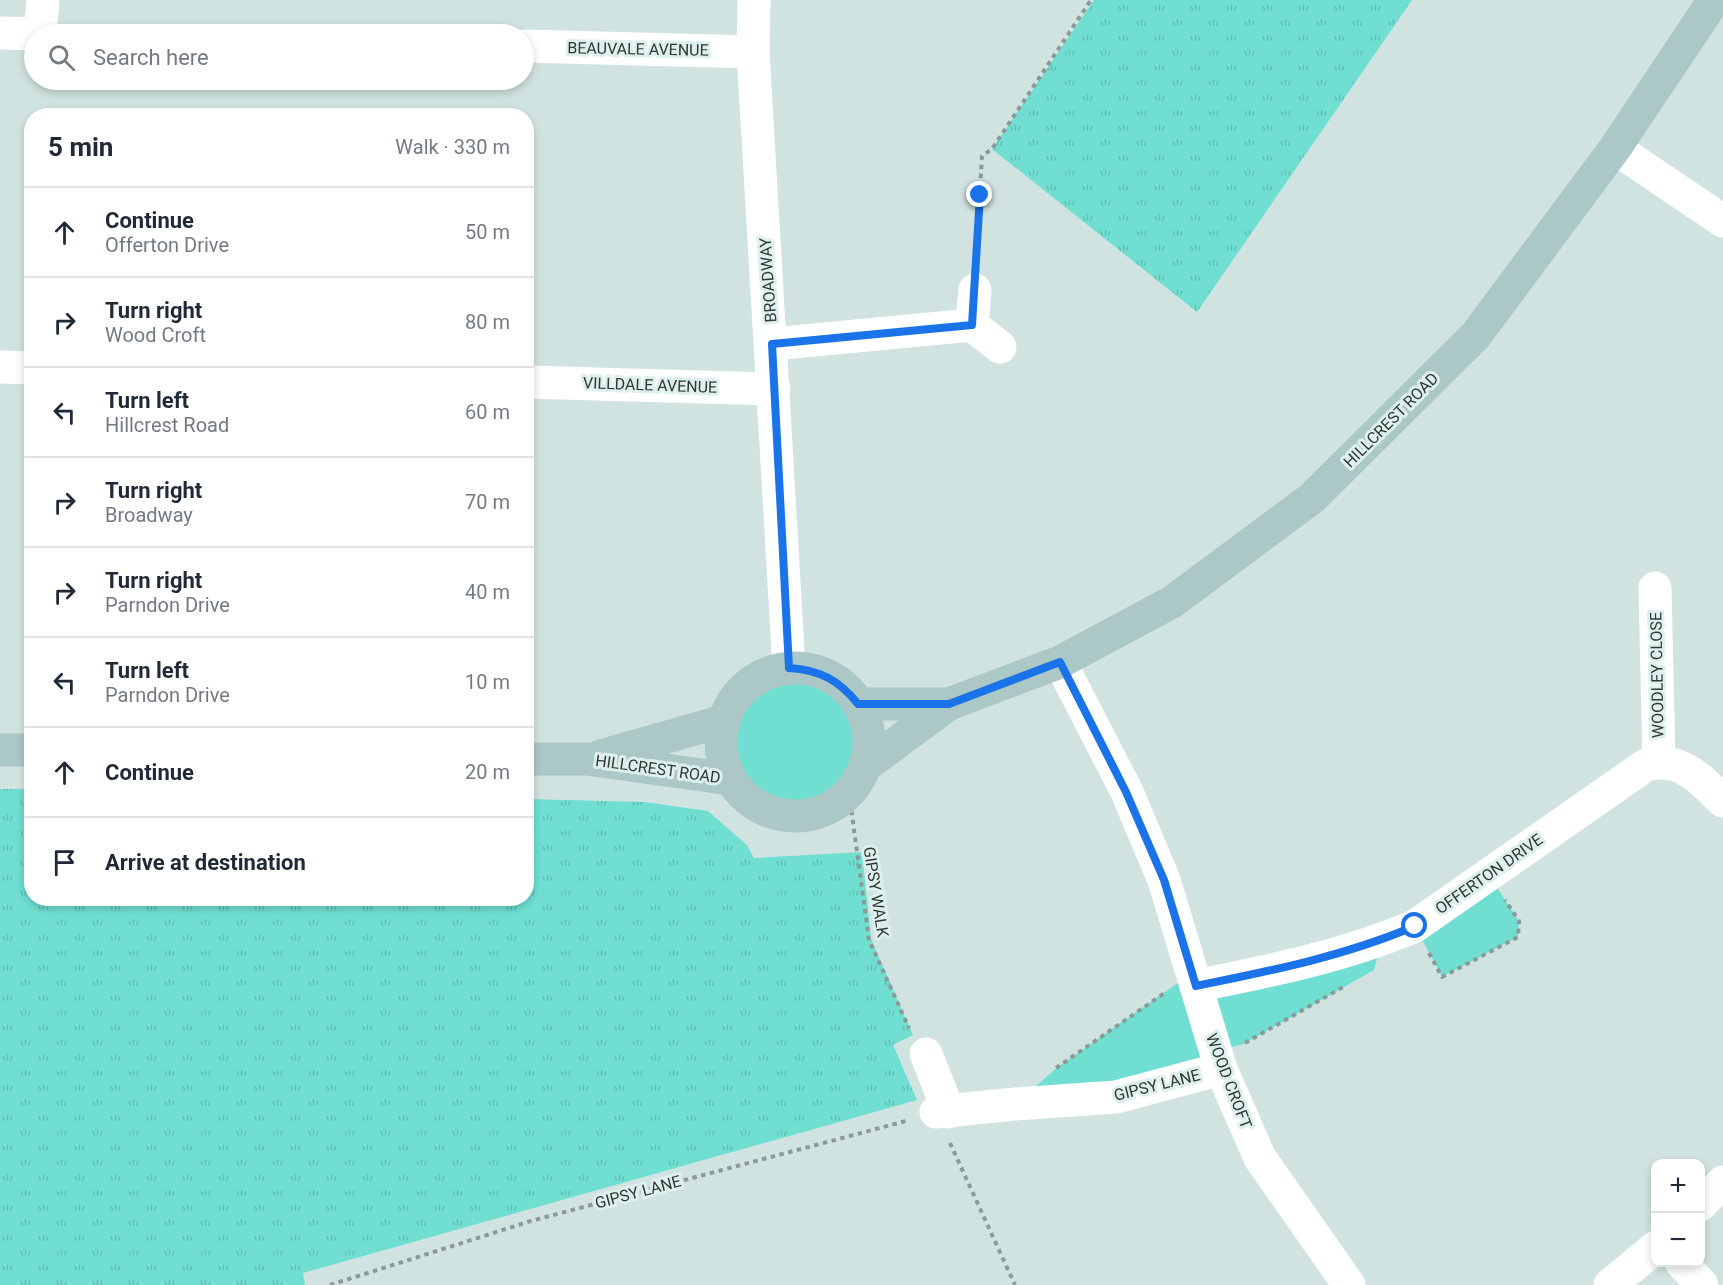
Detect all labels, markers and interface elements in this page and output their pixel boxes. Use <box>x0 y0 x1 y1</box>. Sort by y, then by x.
search box <box>24 24 534 90</box>
street label: BEAUVALE AVENUE <box>567 38 709 60</box>
icon: search <box>45 41 78 74</box>
text: Search here <box>93 45 209 70</box>
text: 5 min <box>48 132 113 162</box>
text: Walk · 330 m <box>395 135 510 159</box>
route end <box>966 181 992 207</box>
text: Continue <box>105 208 194 233</box>
icon: ahead <box>48 216 81 249</box>
text: 50 m <box>465 220 510 244</box>
text: Offerton Drive <box>105 233 229 257</box>
street label: BROADWAY <box>756 237 780 323</box>
text: Turn right <box>105 298 202 323</box>
icon: right <box>48 306 81 339</box>
text: 80 m <box>465 310 510 334</box>
text: Wood Croft <box>105 323 206 347</box>
street label: HILLCREST ROAD <box>1340 369 1442 471</box>
street label: VILLDALE AVENUE <box>583 373 717 397</box>
text: Turn left <box>105 388 189 413</box>
icon: left <box>48 396 81 429</box>
text: 60 m <box>465 400 510 424</box>
text: Hillcrest Road <box>105 413 229 437</box>
text: Turn right <box>105 478 202 503</box>
icon: right <box>48 486 81 519</box>
text: 70 m <box>465 490 510 514</box>
text: Broadway <box>105 503 193 527</box>
text: Turn right <box>105 568 202 593</box>
icon: right <box>48 576 81 609</box>
text: 40 m <box>465 580 510 604</box>
text: Parndon Drive <box>105 593 230 617</box>
street label: WOODLEY CLOSE <box>1646 612 1668 738</box>
text: Turn left <box>105 658 189 683</box>
icon: left <box>48 666 81 699</box>
text: 10 m <box>465 670 510 694</box>
text: Parndon Drive <box>105 683 230 707</box>
street label: HILLCREST ROAD <box>594 751 722 787</box>
icon: ahead <box>48 756 81 789</box>
text: Continue <box>105 760 194 785</box>
text: 20 m <box>465 760 510 784</box>
street label: OFFERTON DRIVE <box>1432 830 1546 918</box>
street label: GIPSY WALK <box>859 845 893 940</box>
icon: arrive <box>48 846 81 879</box>
text: Arrive at destination <box>105 850 306 875</box>
route start <box>1401 912 1427 938</box>
street label: WOOD CROFT <box>1202 1031 1256 1132</box>
street label: GIPSY LANE <box>1112 1065 1202 1105</box>
map controls <box>1651 1159 1705 1267</box>
button: + <box>1651 1159 1705 1213</box>
street label: GIPSY LANE <box>593 1171 683 1213</box>
button: − <box>1651 1213 1705 1267</box>

